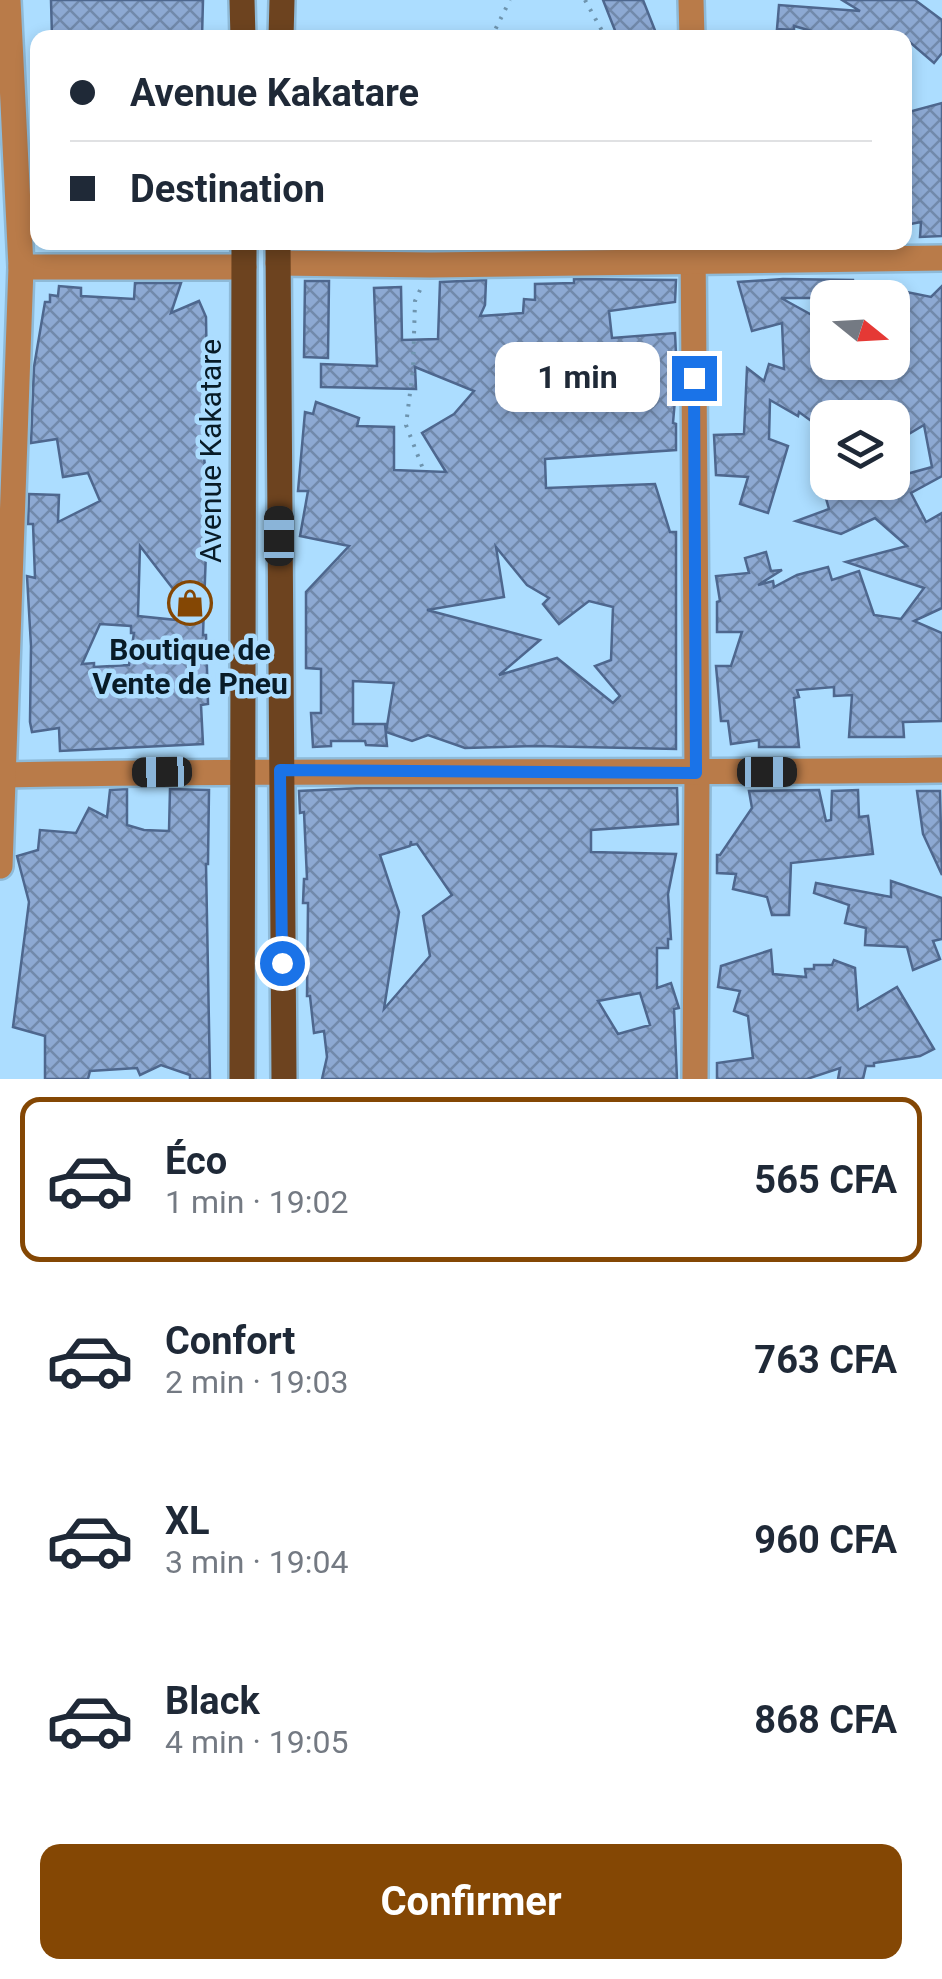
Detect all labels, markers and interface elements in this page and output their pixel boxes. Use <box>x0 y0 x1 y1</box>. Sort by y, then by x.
text: Avenue Kakatare <box>130 71 419 115</box>
text: Destination <box>130 167 325 211</box>
north arrow <box>810 280 910 380</box>
map controls <box>810 280 910 500</box>
street label: Avenue Kakatare <box>193 339 228 563</box>
callout: 1 min <box>494 343 659 413</box>
route end <box>672 356 717 401</box>
text: 1 min <box>537 358 618 396</box>
button: layers <box>810 400 910 500</box>
car <box>264 506 294 566</box>
shop icon: Boutique de Vente de Pneu <box>167 580 213 626</box>
place label: Boutique de Vente de Pneu <box>92 632 288 701</box>
car <box>132 756 192 788</box>
car <box>737 757 797 787</box>
route start <box>260 941 305 986</box>
icon: car <box>45 1135 135 1225</box>
text: Éco <box>165 1139 227 1183</box>
text: 565 CFA <box>754 1158 897 1202</box>
text: 1 min · 19:02 <box>165 1183 348 1221</box>
icon: car <box>45 1315 135 1405</box>
text: Confort <box>165 1319 295 1363</box>
text: 763 CFA <box>754 1338 897 1382</box>
text: 2 min · 19:03 <box>165 1363 348 1401</box>
icon: car <box>45 1495 135 1585</box>
text: XL <box>165 1499 210 1543</box>
text: 960 CFA <box>754 1518 897 1562</box>
text: 3 min · 19:04 <box>165 1543 348 1581</box>
icon: car <box>45 1675 135 1765</box>
text: Black <box>165 1679 260 1723</box>
text: 868 CFA <box>754 1698 897 1742</box>
text: 4 min · 19:05 <box>165 1723 348 1761</box>
button: Confirmer <box>40 1844 902 1959</box>

